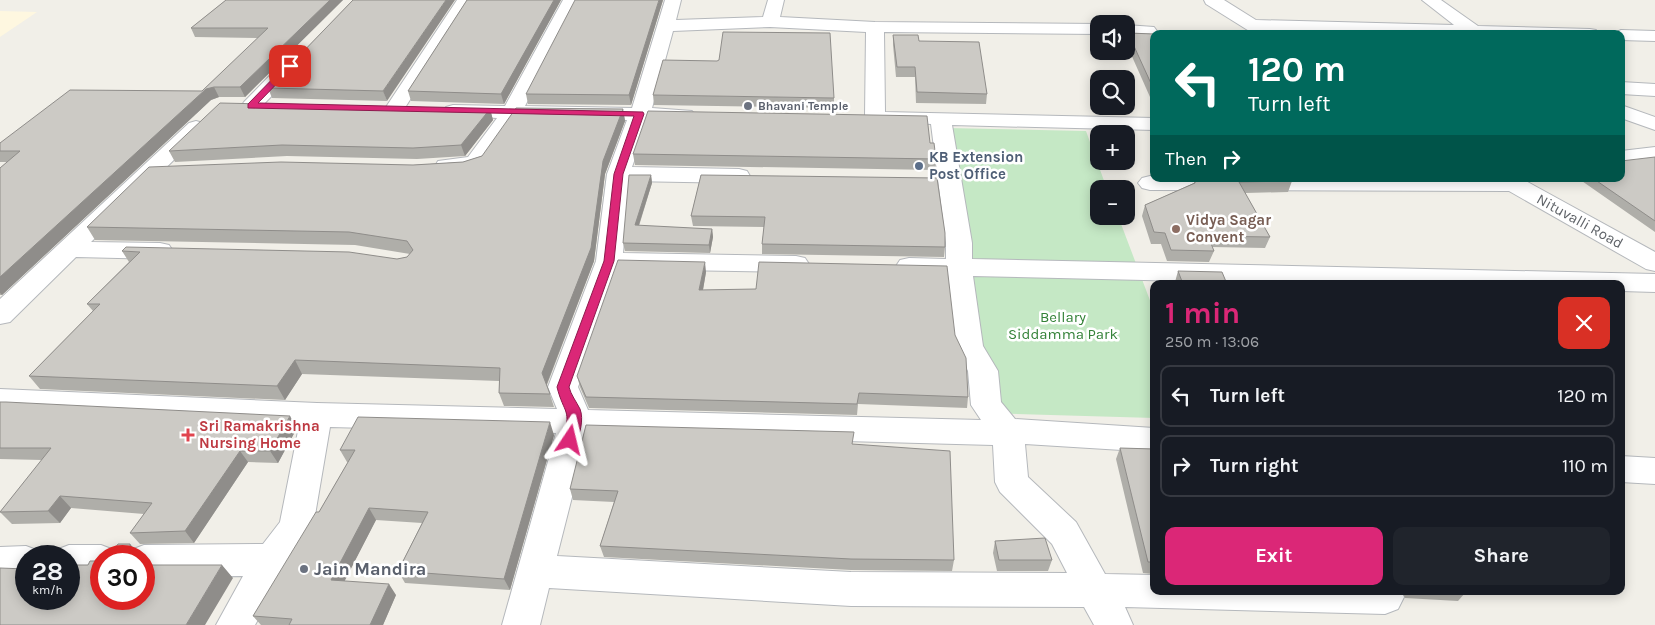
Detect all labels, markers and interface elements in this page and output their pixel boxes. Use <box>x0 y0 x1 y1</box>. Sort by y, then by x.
map controls <box>1090 15 1135 225</box>
button: sound <box>1090 15 1135 60</box>
pin <box>269 45 311 87</box>
text: 120 m <box>1248 49 1346 90</box>
icon: left <box>1165 50 1230 115</box>
icon: arrive <box>276 52 304 80</box>
button: search <box>1090 70 1135 115</box>
text: Turn left <box>1248 91 1331 117</box>
place label: Bhavani Temple <box>758 99 848 113</box>
marker: Bhavani Temple <box>742 100 754 112</box>
button: + <box>1090 125 1135 170</box>
icon: right <box>1217 145 1245 173</box>
place label: KB Extension Post Office <box>929 148 1023 183</box>
text: Then <box>1165 148 1207 170</box>
marker: KB Extension Post Office <box>913 160 925 172</box>
button: − <box>1090 180 1135 225</box>
street label: Nituvalli Road <box>1534 190 1626 252</box>
place label: Vidya Sagar Convent <box>1186 211 1271 246</box>
marker: Vidya Sagar Convent <box>1170 223 1182 235</box>
text: 1 min <box>1165 295 1240 331</box>
button: close <box>1558 297 1610 349</box>
park label: Bellary Siddamma Park <box>1008 308 1118 343</box>
text: 250 m · 13:06 <box>1165 332 1259 351</box>
icon: left <box>1167 382 1195 410</box>
text: Turn left <box>1210 385 1285 407</box>
text: 120 m <box>1557 385 1608 407</box>
position arrow <box>543 413 595 465</box>
place label: Sri Ramakrishna Nursing Home <box>199 417 320 452</box>
marker: Sri Ramakrishna Nursing Home <box>181 428 195 442</box>
icon: right <box>1167 452 1195 480</box>
text: Turn right <box>1210 455 1299 477</box>
text: 110 m <box>1562 455 1608 477</box>
button: Exit <box>1165 527 1383 585</box>
button: Share <box>1393 527 1610 585</box>
speed limit sign: 30 <box>90 545 155 610</box>
text: 28 <box>32 557 63 586</box>
place label: Jain Mandira <box>314 558 426 580</box>
marker: Jain Mandira <box>298 563 310 575</box>
text: km/h <box>32 583 63 597</box>

